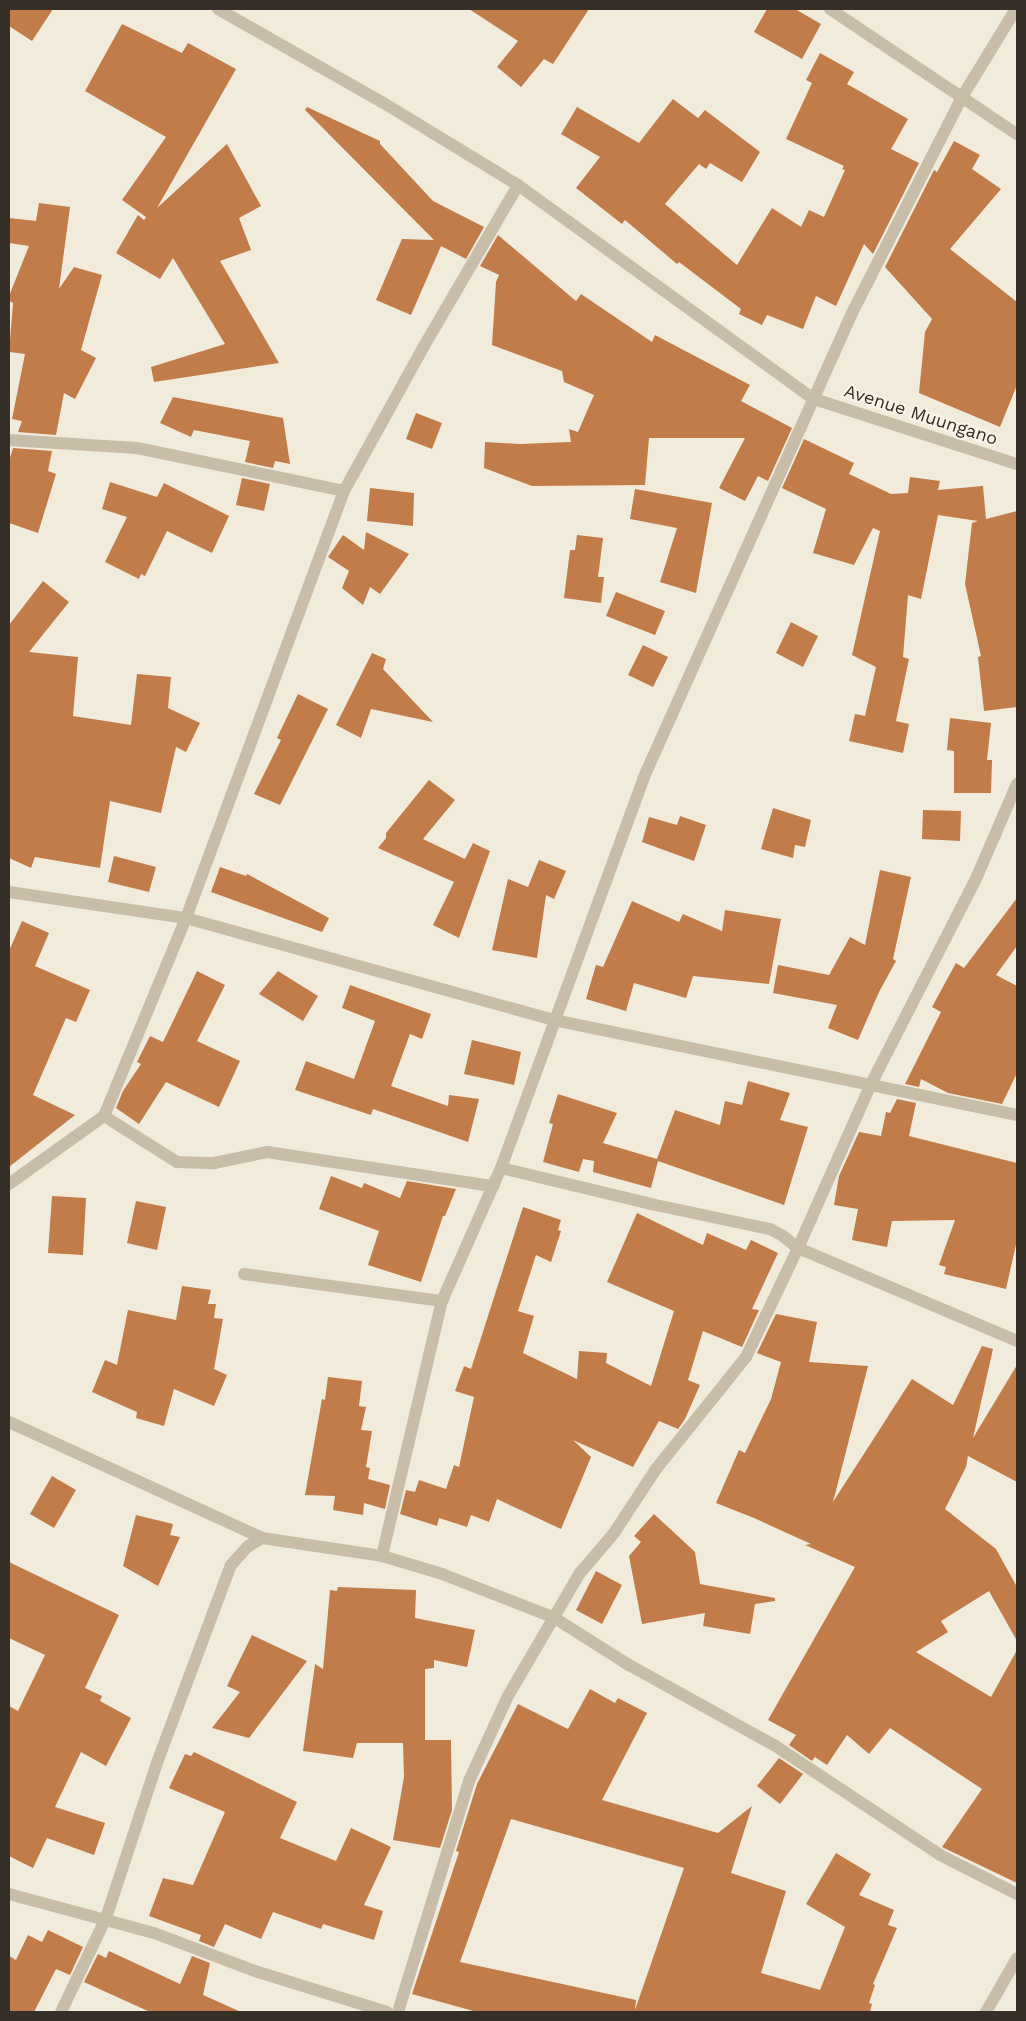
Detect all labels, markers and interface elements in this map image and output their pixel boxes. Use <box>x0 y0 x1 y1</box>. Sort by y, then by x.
street label: Avenue Muungano <box>842 380 1000 450</box>

